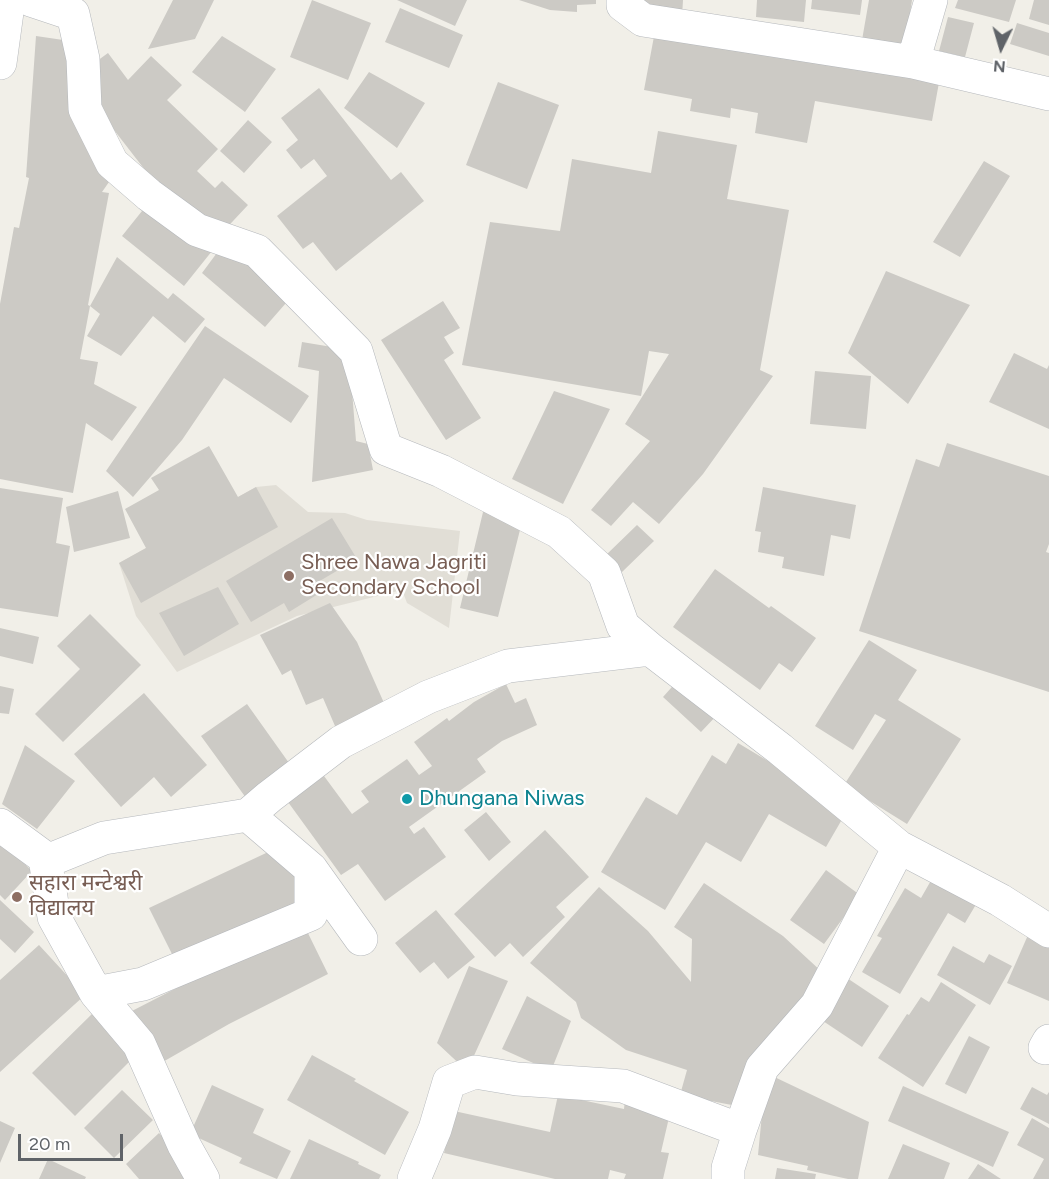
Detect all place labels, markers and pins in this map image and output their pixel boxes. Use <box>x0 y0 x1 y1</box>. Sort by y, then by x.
place label: Shree Nawa Jagriti Secondary School <box>301 550 487 602</box>
marker: Shree Nawa Jagriti Secondary School <box>282 569 296 583</box>
place label: Dhungana Niwas <box>419 786 585 812</box>
marker: Dhungana Niwas <box>400 792 414 806</box>
place label: सहारा मन्टेश्वरी विद्यालय <box>29 871 142 922</box>
marker: सहारा मन्टेश्वरी विद्यालय <box>10 890 24 904</box>

